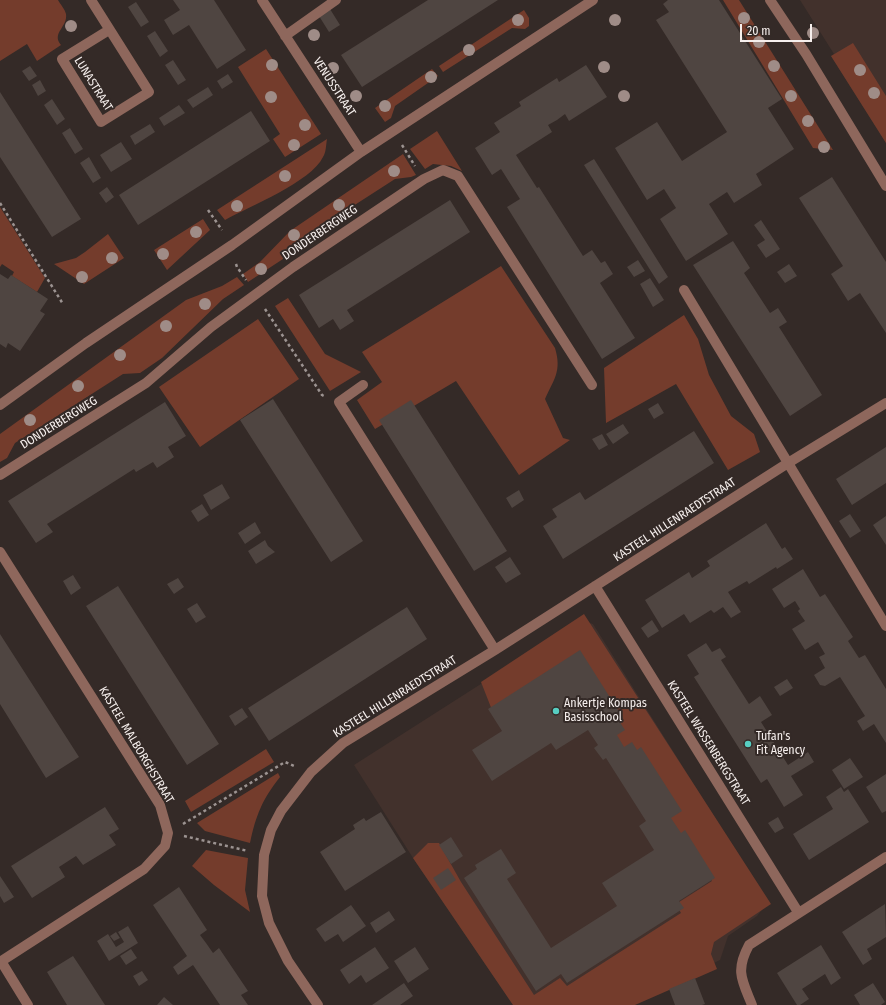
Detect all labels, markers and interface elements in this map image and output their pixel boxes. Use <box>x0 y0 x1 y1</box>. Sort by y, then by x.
scale bar <box>742 16 814 42</box>
text: 20 m <box>747 24 771 38</box>
street label: LUNASTRAAT <box>71 54 115 114</box>
street label: VENUSSTRAAT <box>310 55 358 119</box>
street label: DONDERBERGWEG <box>280 202 360 264</box>
street label: DONDERBERGWEG <box>18 394 100 452</box>
street label: KASTEEL HILLENRAEDTSTRAAT <box>611 475 739 565</box>
street label: KASTEEL HILLENRAEDTSTRAAT <box>331 653 459 741</box>
street label: KASTEEL WASSENBERGSTRAAT <box>664 678 752 808</box>
street label: KASTEEL MALBORGHSTRAAT <box>95 684 177 806</box>
place label: Ankertje Kompas Basisschool <box>564 697 647 725</box>
marker: Ankertje Kompas Basisschool <box>551 706 561 716</box>
place label: Tufan's Fit Agency <box>756 730 805 758</box>
marker: Tufan's Fit Agency <box>743 739 753 749</box>

